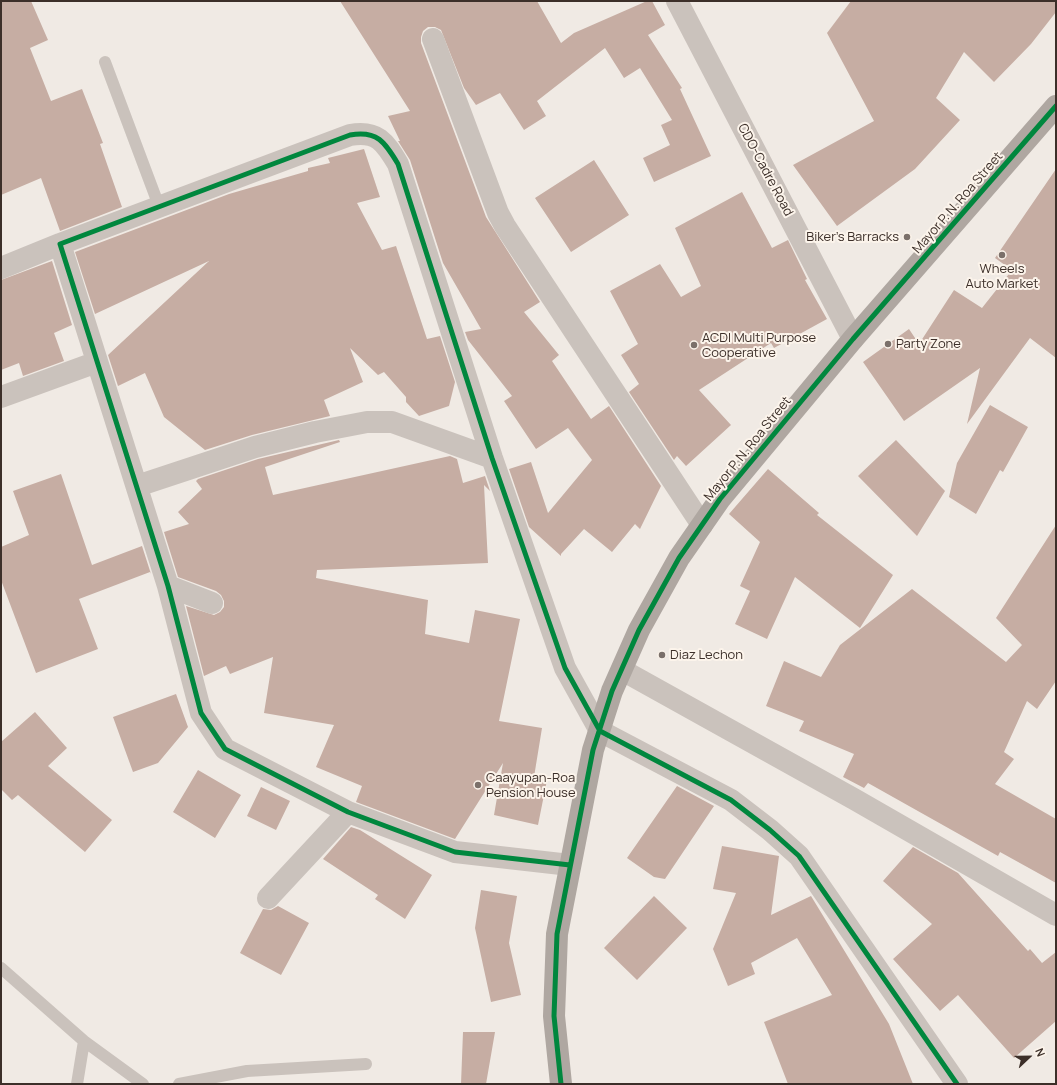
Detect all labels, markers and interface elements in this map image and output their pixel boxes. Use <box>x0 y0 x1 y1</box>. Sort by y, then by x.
street label: CDO-Cadre Road <box>734 121 796 219</box>
street label: Mayor P. N. Roa Street <box>910 149 1006 257</box>
place label: Biker’s Barracks <box>806 229 899 245</box>
marker: Biker’s Barracks <box>902 232 912 242</box>
marker: Wheels Auto Market <box>997 250 1007 260</box>
place label: Wheels Auto Market <box>965 261 1039 292</box>
place label: ACDI Multi Purpose Cooperative <box>702 330 816 361</box>
place label: Party Zone <box>896 336 961 352</box>
marker: Party Zone <box>883 339 893 349</box>
marker: ACDI Multi Purpose Cooperative <box>689 340 699 350</box>
street label: Mayor P. N. Roa Street <box>701 394 795 504</box>
place label: Diaz Lechon <box>670 647 743 663</box>
marker: Diaz Lechon <box>657 650 667 660</box>
place label: Caayupan-Roa Pension House <box>486 770 576 801</box>
marker: Caayupan-Roa Pension House <box>473 780 483 790</box>
north arrow <box>1009 1037 1049 1077</box>
text: N <box>1032 1046 1049 1059</box>

